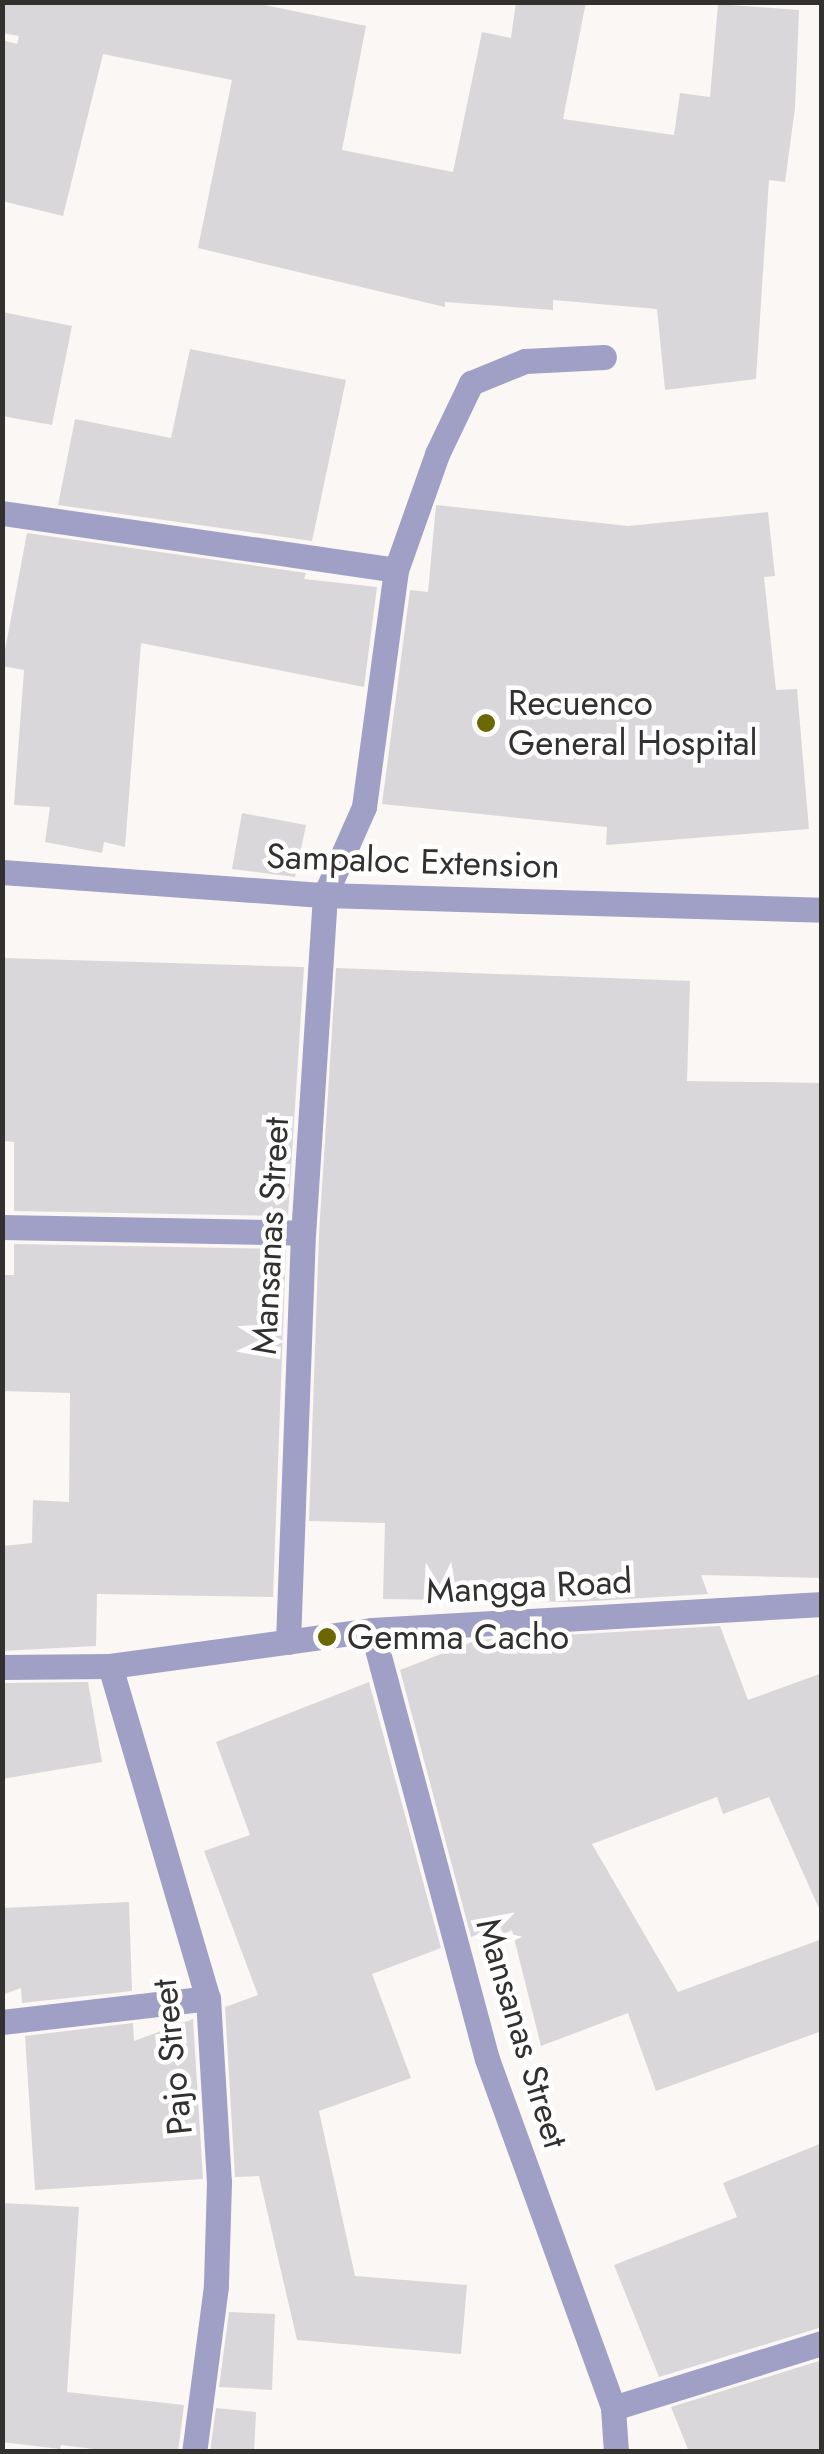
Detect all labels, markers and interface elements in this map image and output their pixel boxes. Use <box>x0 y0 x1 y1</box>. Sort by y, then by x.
place label: Recuenco General Hospital <box>508 682 758 764</box>
marker: Recuenco General Hospital <box>473 710 499 736</box>
street label: Sampaloc Extension <box>265 835 561 887</box>
street label: Mansanas Street <box>243 1116 297 1356</box>
street label: Mangga Road <box>425 1560 633 1612</box>
place label: Gemma Cacho <box>347 1616 569 1658</box>
marker: Gemma Cacho <box>316 1626 338 1648</box>
street label: Mansanas Street <box>467 1913 577 2153</box>
street label: Pajo Street <box>143 1977 201 2137</box>

